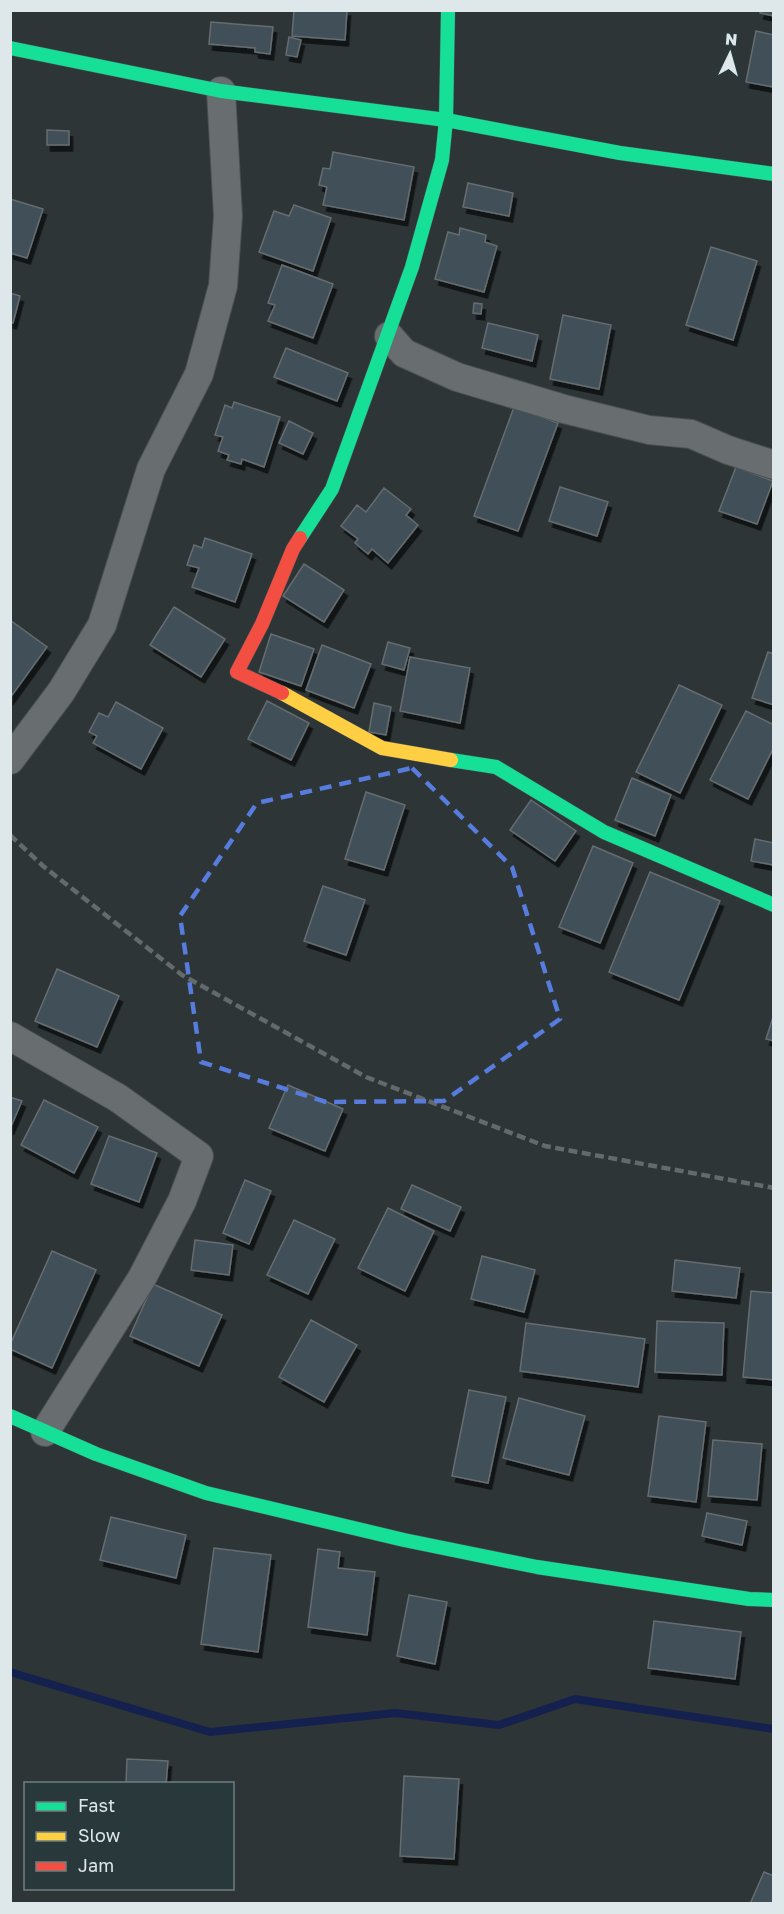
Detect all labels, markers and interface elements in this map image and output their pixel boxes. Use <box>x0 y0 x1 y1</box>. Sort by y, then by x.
north arrow <box>700 24 760 84</box>
text: N <box>724 29 738 50</box>
legend <box>24 1782 234 1890</box>
text: Fast <box>78 1794 115 1816</box>
text: Slow <box>78 1824 121 1846</box>
text: Jam <box>78 1854 114 1876</box>

